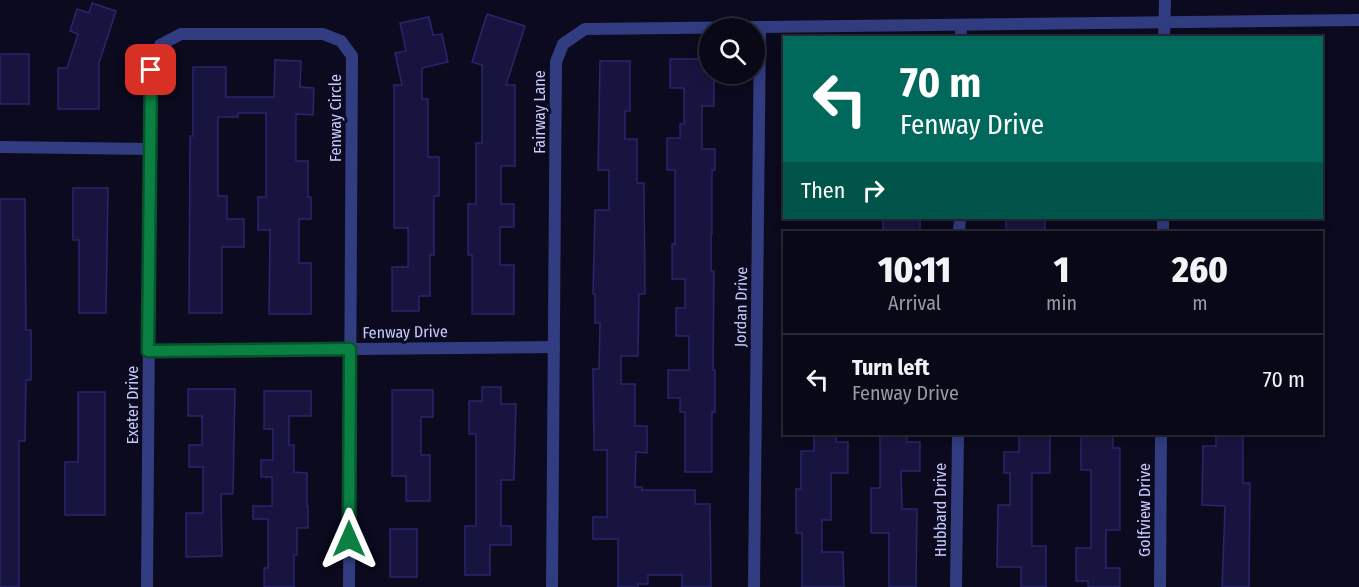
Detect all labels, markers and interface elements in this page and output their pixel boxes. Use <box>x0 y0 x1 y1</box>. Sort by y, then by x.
map controls <box>699 18 765 84</box>
button: search <box>699 18 765 84</box>
pin <box>125 44 176 95</box>
icon: arrive <box>134 53 167 86</box>
text: 70 m <box>900 58 981 108</box>
icon: left <box>801 60 879 138</box>
street label: Fairway Lane <box>530 70 549 154</box>
street label: Fenway Circle <box>326 74 345 162</box>
text: Fenway Drive <box>900 109 1044 141</box>
icon: right <box>857 174 890 207</box>
text: Then <box>801 177 845 204</box>
text: 10:11 <box>878 248 951 292</box>
text: 1 <box>1054 248 1069 292</box>
text: 260 <box>1172 248 1228 292</box>
street label: Jordan Drive <box>731 267 751 347</box>
text: Arrival <box>888 291 941 315</box>
text: min <box>1046 291 1077 315</box>
text: m <box>1192 291 1208 315</box>
street label: Fenway Drive <box>362 322 448 342</box>
text: Turn left <box>852 354 930 381</box>
icon: left <box>801 363 834 396</box>
street label: Exeter Drive <box>123 366 142 444</box>
text: 70 m <box>1263 366 1305 393</box>
text: Fenway Drive <box>852 381 959 405</box>
street label: Hubbard Drive <box>931 463 950 557</box>
street label: Golfview Drive <box>1135 463 1154 557</box>
position arrow <box>317 507 381 571</box>

